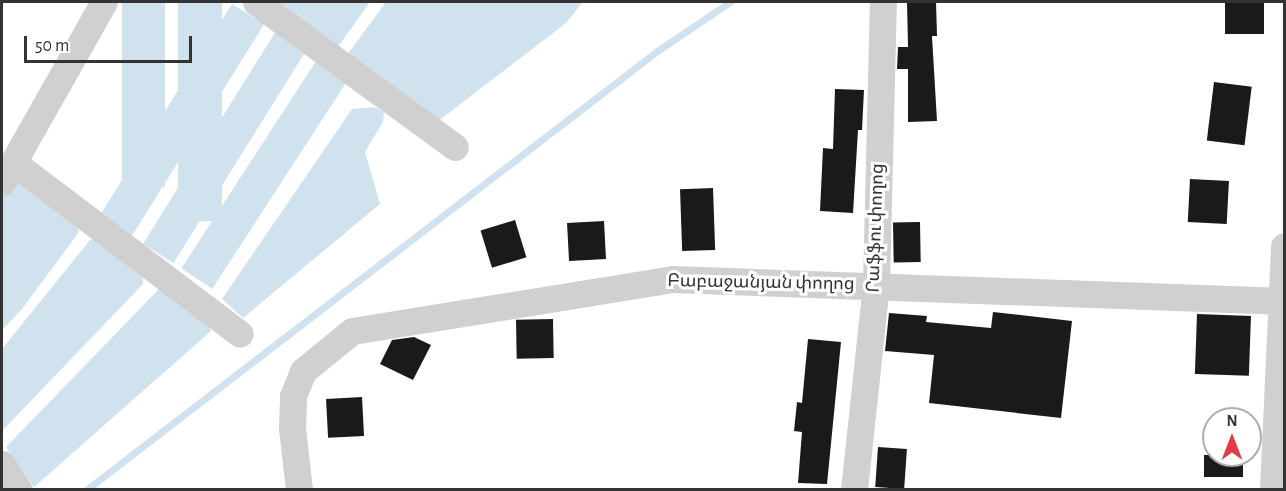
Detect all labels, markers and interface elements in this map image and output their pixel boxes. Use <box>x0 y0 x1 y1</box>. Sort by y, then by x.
scale bar <box>27 24 195 62</box>
text: 50 m <box>35 37 69 55</box>
street label: Րաֆֆու փողոց <box>863 163 889 293</box>
street label: Բաբաջանյան փողոց <box>667 271 855 295</box>
north arrow <box>1202 407 1262 467</box>
text: N <box>1226 413 1238 429</box>

